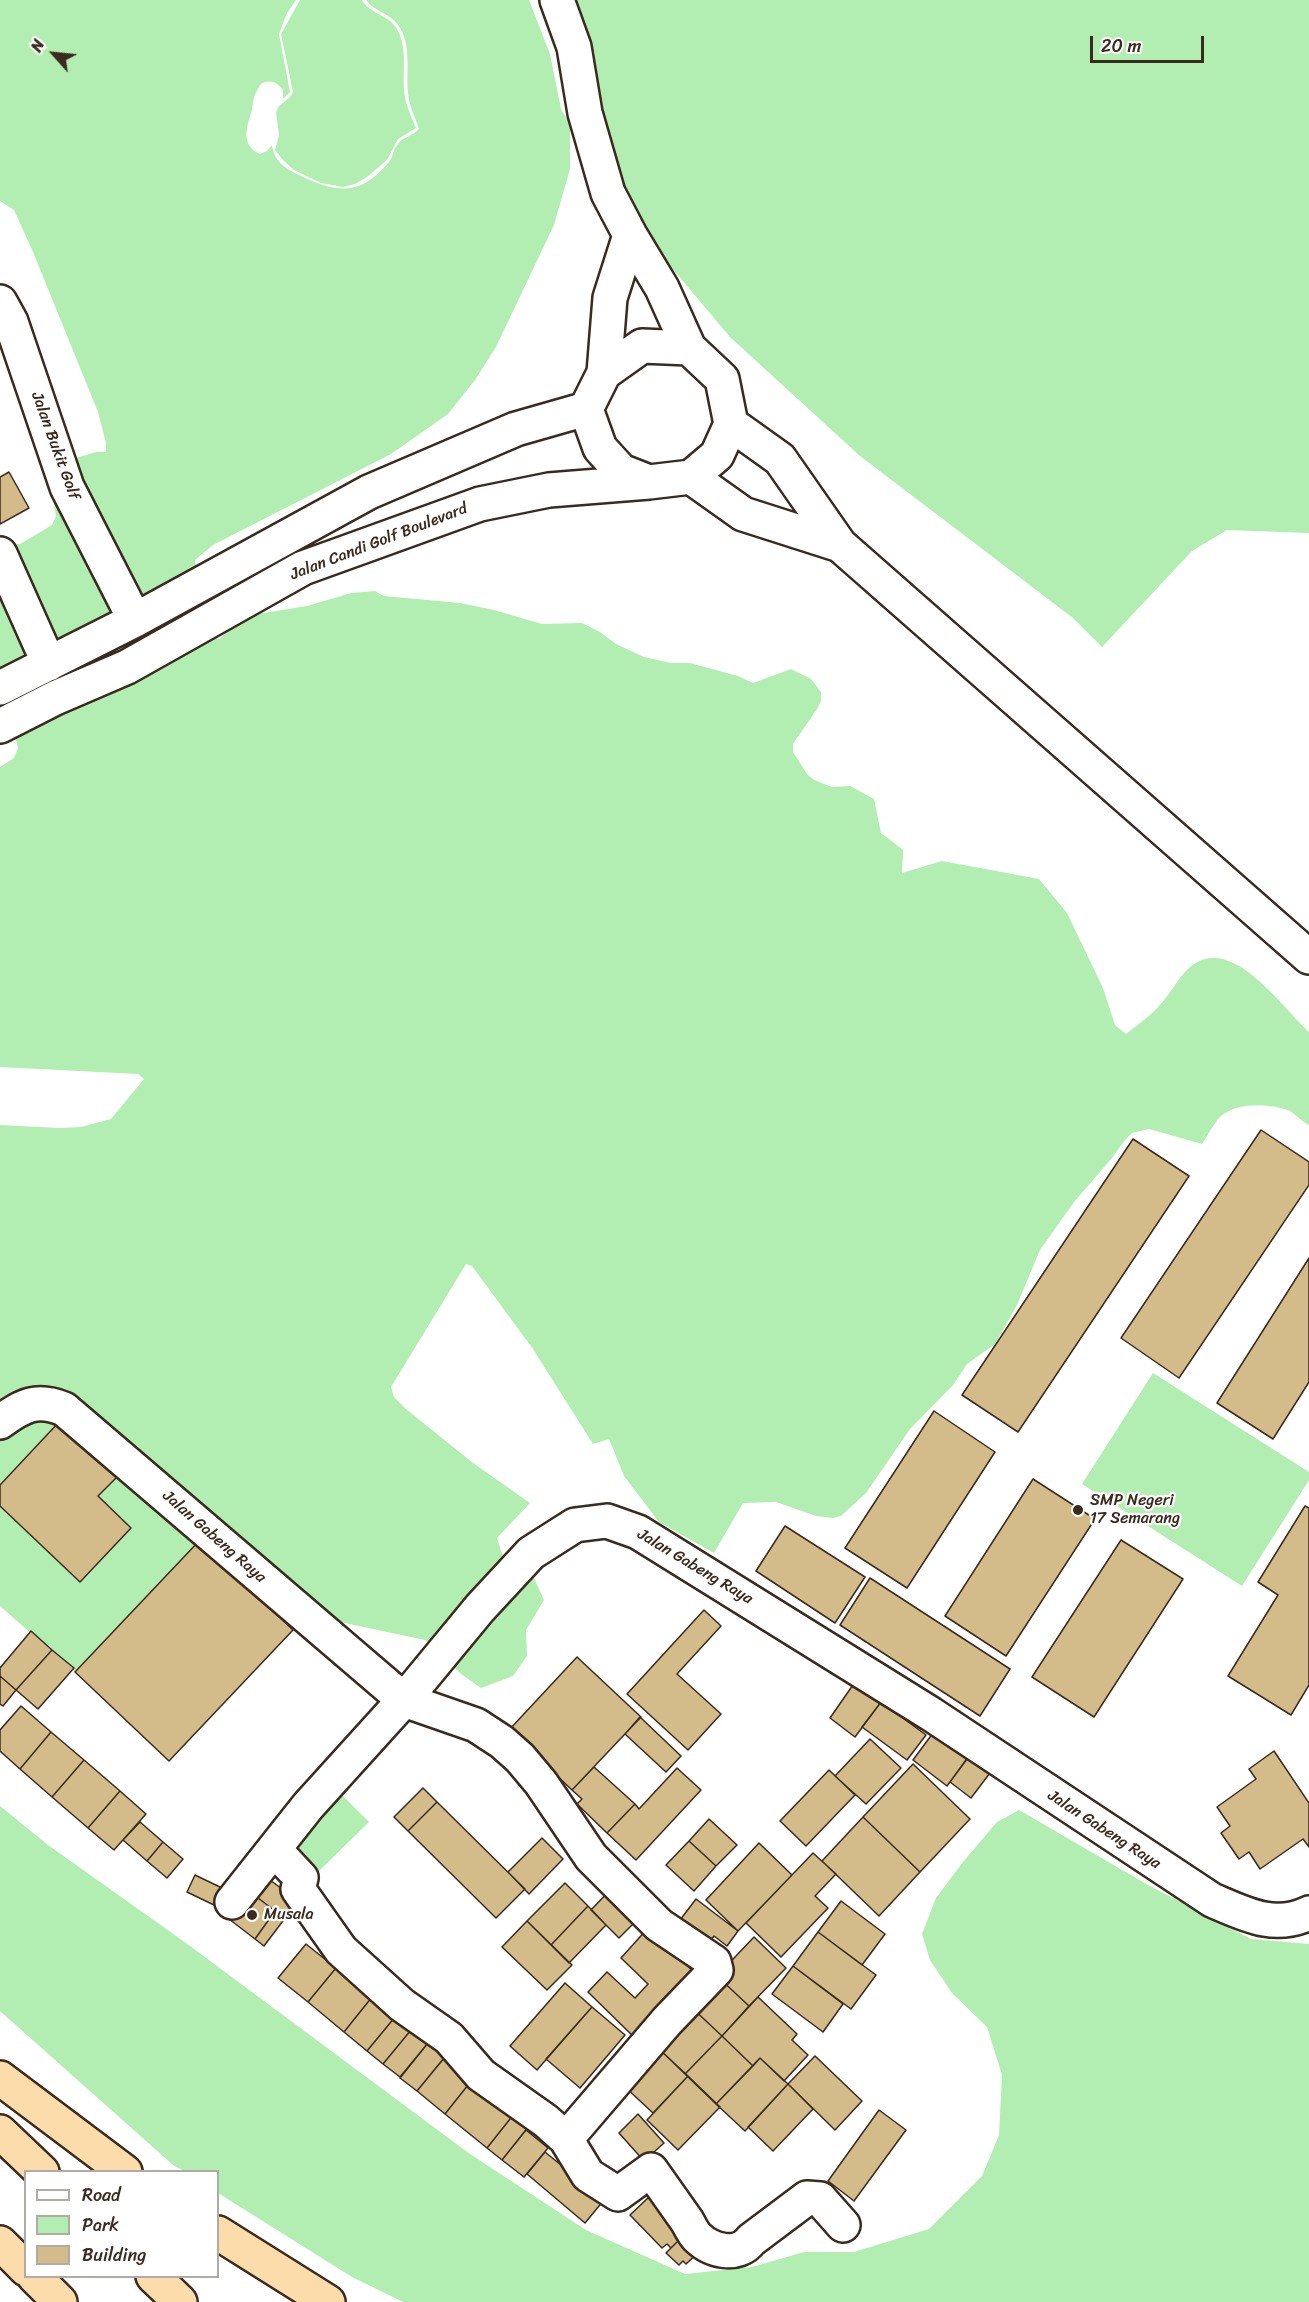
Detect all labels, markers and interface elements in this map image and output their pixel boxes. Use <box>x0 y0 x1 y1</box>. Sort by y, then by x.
north arrow <box>24 24 84 84</box>
scale bar <box>1093 24 1207 62</box>
text: 20 m <box>1101 30 1141 62</box>
text: N <box>22 34 53 57</box>
street label: Jalan Bukit Golf <box>27 390 83 502</box>
street label: Jalan Candi Golf Boulevard <box>288 499 470 585</box>
street label: Jalan Gabeng Raya <box>158 1487 270 1587</box>
place label: SMP Negeri 17 Semarang <box>1090 1491 1180 1529</box>
marker: SMP Negeri 17 Semarang <box>1071 1503 1085 1517</box>
street label: Jalan Gabeng Raya <box>634 1525 756 1609</box>
street label: Jalan Gabeng Raya <box>1044 1786 1164 1874</box>
place label: Musala <box>264 1905 314 1925</box>
marker: Musala <box>245 1908 259 1922</box>
legend <box>24 2170 219 2278</box>
text: Road <box>82 2179 121 2211</box>
text: Park <box>82 2209 119 2241</box>
text: Building <box>82 2239 146 2271</box>

